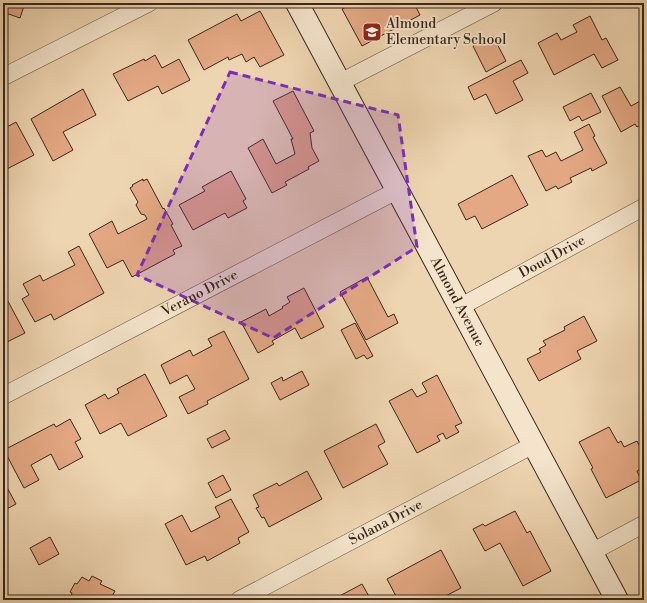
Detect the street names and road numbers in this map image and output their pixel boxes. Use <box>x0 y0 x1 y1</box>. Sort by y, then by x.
street label: Doud Drive <box>516 231 589 282</box>
street label: Almond Avenue <box>425 253 489 350</box>
street label: Verano Drive <box>158 266 241 321</box>
street label: Solana Drive <box>346 496 426 549</box>

